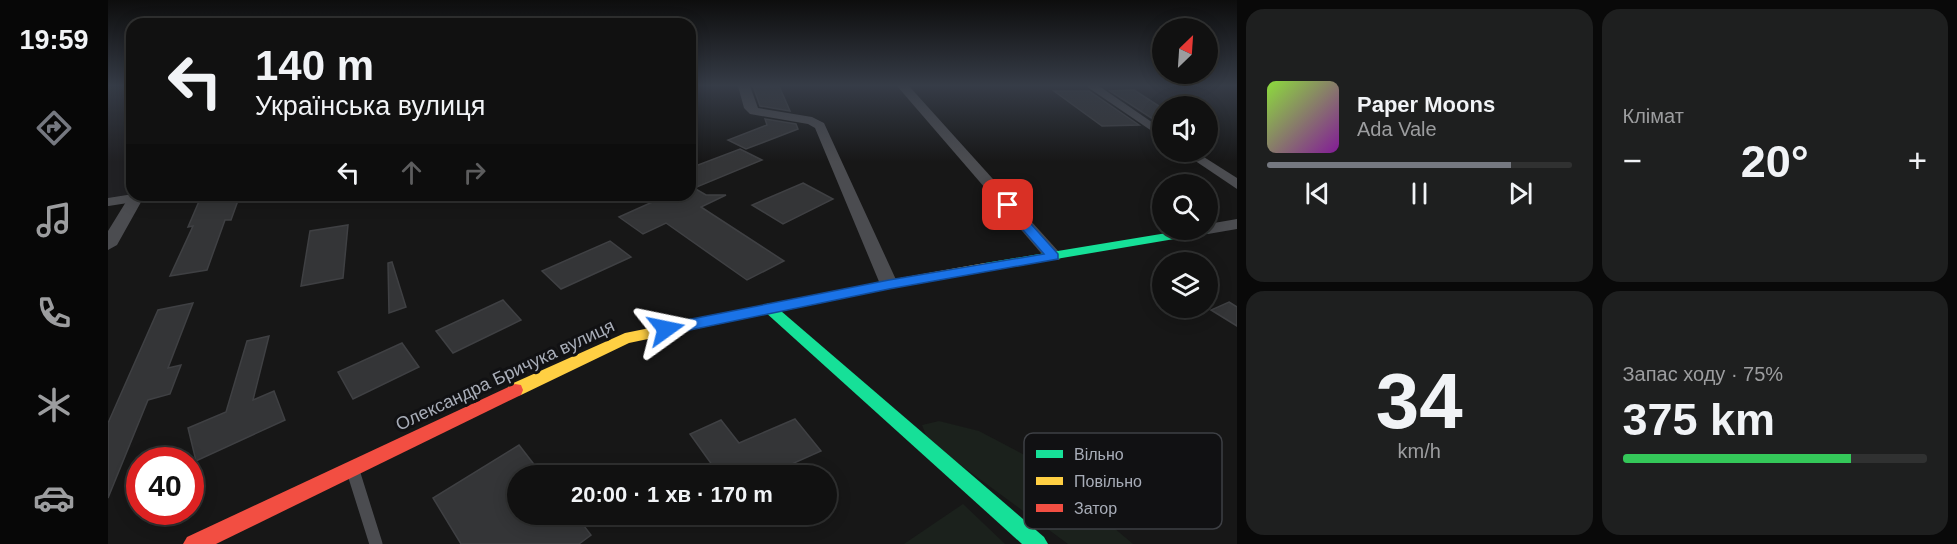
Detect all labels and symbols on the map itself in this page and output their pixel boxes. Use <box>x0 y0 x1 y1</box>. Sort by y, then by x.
north arrow <box>1152 18 1218 84</box>
pin <box>982 179 1033 230</box>
position arrow <box>634 297 698 361</box>
street label: Олександра Бричука вулиця <box>393 315 617 435</box>
legend <box>1024 433 1222 529</box>
text: Вільно <box>1074 446 1124 463</box>
speed limit sign: 40 <box>126 447 204 525</box>
text: Повільно <box>1074 473 1142 490</box>
text: Затор <box>1074 500 1117 517</box>

